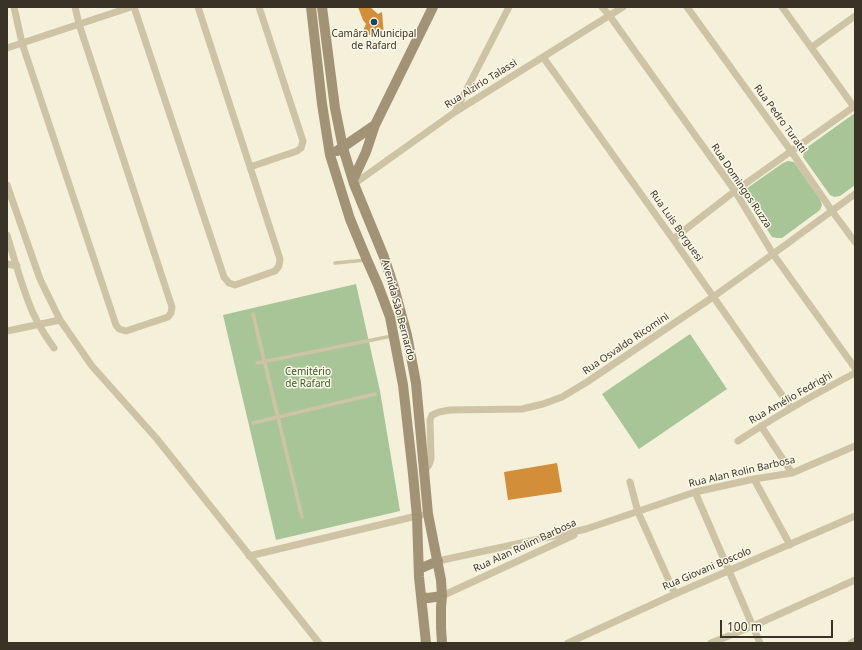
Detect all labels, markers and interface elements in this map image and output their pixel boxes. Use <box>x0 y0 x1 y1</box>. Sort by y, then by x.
marker: Camâra Municipal de Rafard <box>369 17 379 27</box>
place label: Camâra Municipal de Rafard <box>332 28 416 52</box>
street label: Rua Alzirio Talassi <box>443 57 519 111</box>
street label: Rua Pedro Turatti <box>751 82 809 156</box>
street label: Rua Domingos Ruzza <box>708 142 774 230</box>
street label: Rua Luis Borguesi <box>647 188 705 264</box>
street label: Avenida São Bernardo <box>379 258 417 362</box>
street label: Rua Osvaldo Ricomini <box>581 311 671 377</box>
park label: Cemitério de Rafard <box>285 366 331 390</box>
street label: Rua Amélio Fedrighi <box>747 369 835 427</box>
street label: Rua Alan Rolin Barbosa <box>688 454 796 490</box>
street label: Rua Alan Rolim Barbosa <box>472 517 578 575</box>
street label: Rua Giovani Boscolo <box>661 545 753 593</box>
scale bar <box>722 612 835 638</box>
text: 100 m <box>727 618 762 635</box>

